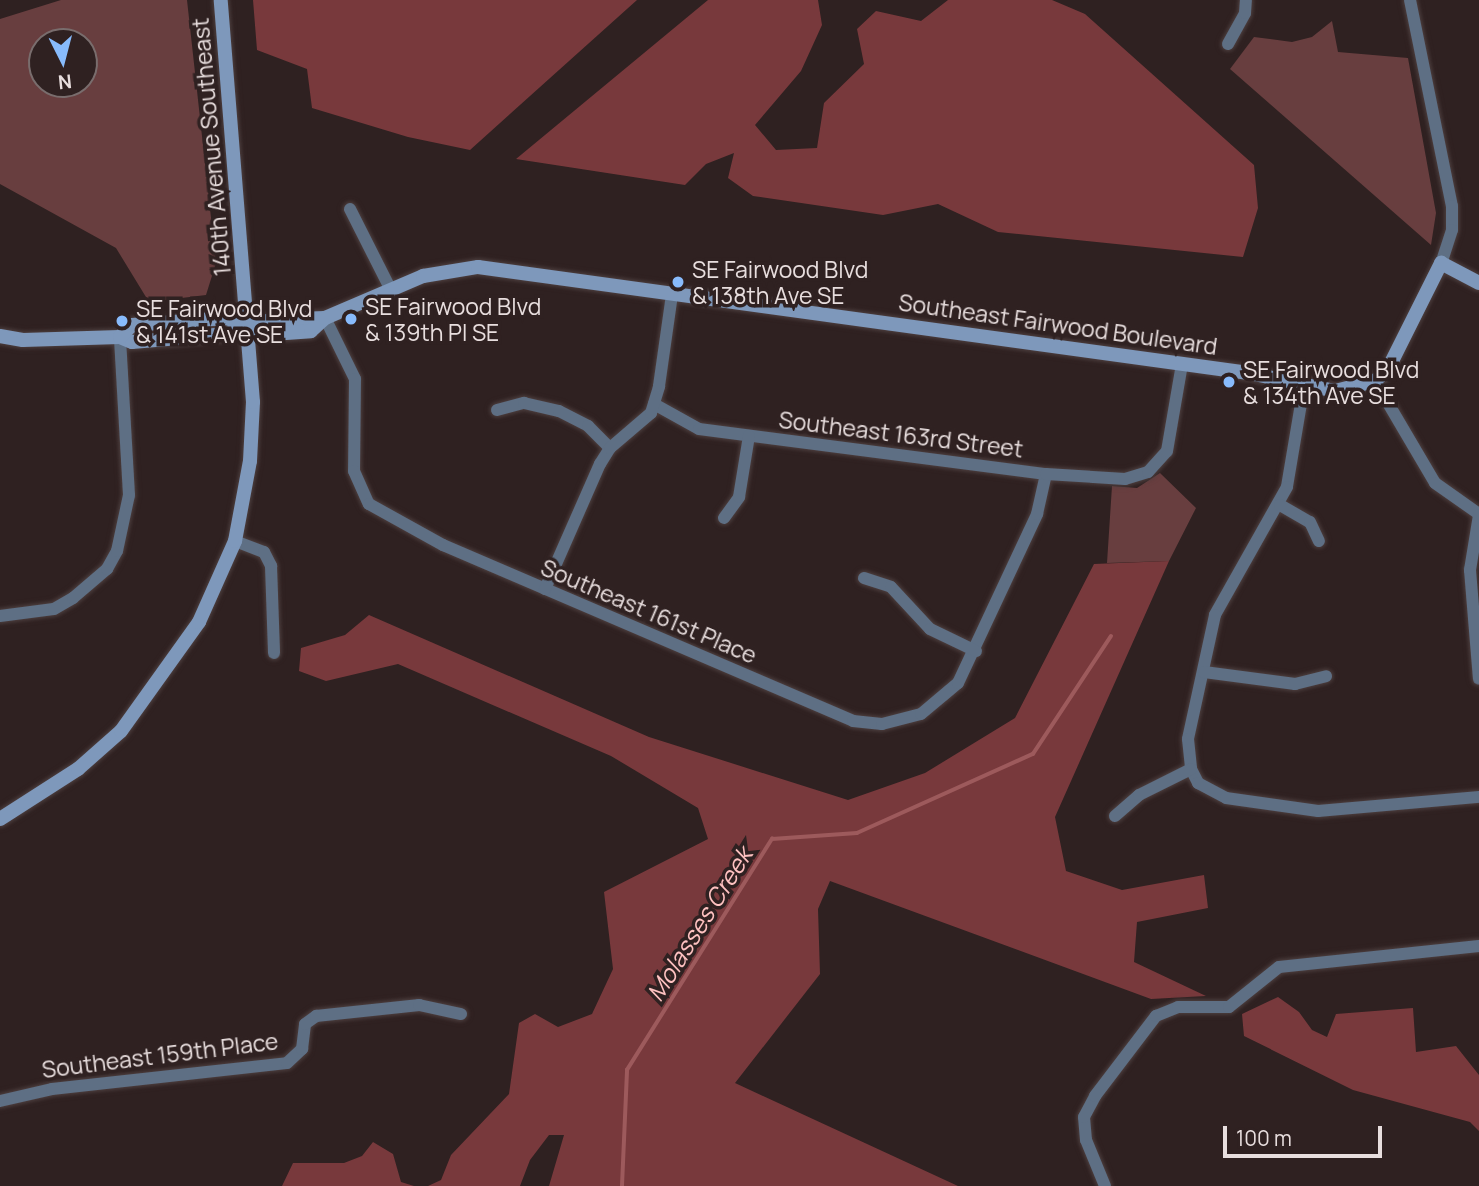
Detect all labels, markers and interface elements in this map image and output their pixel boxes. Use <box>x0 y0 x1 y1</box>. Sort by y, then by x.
street label: 140th Avenue Southeast <box>186 17 236 277</box>
north arrow <box>28 28 98 98</box>
text: N <box>57 68 73 96</box>
place label: SE Fairwood Blvd & 138th Ave SE <box>692 255 868 309</box>
marker: SE Fairwood Blvd & 138th Ave SE <box>670 274 686 290</box>
street label: Southeast Fairwood Boulevard <box>897 288 1219 360</box>
place label: SE Fairwood Blvd & 139th Pl SE <box>365 292 541 346</box>
place label: SE Fairwood Blvd & 141st Ave SE <box>136 294 312 348</box>
marker: SE Fairwood Blvd & 139th Pl SE <box>343 311 359 327</box>
marker: SE Fairwood Blvd & 141st Ave SE <box>114 313 130 329</box>
place label: SE Fairwood Blvd & 134th Ave SE <box>1243 355 1419 409</box>
marker: SE Fairwood Blvd & 134th Ave SE <box>1221 374 1237 390</box>
street label: Southeast 163rd Street <box>777 405 1025 463</box>
street label: Southeast 161st Place <box>537 553 761 669</box>
water label: Molasses Creek <box>640 842 758 1006</box>
street label: Southeast 159th Place <box>40 1027 280 1083</box>
scale bar <box>1227 1112 1386 1156</box>
text: 100 m <box>1236 1124 1292 1152</box>

